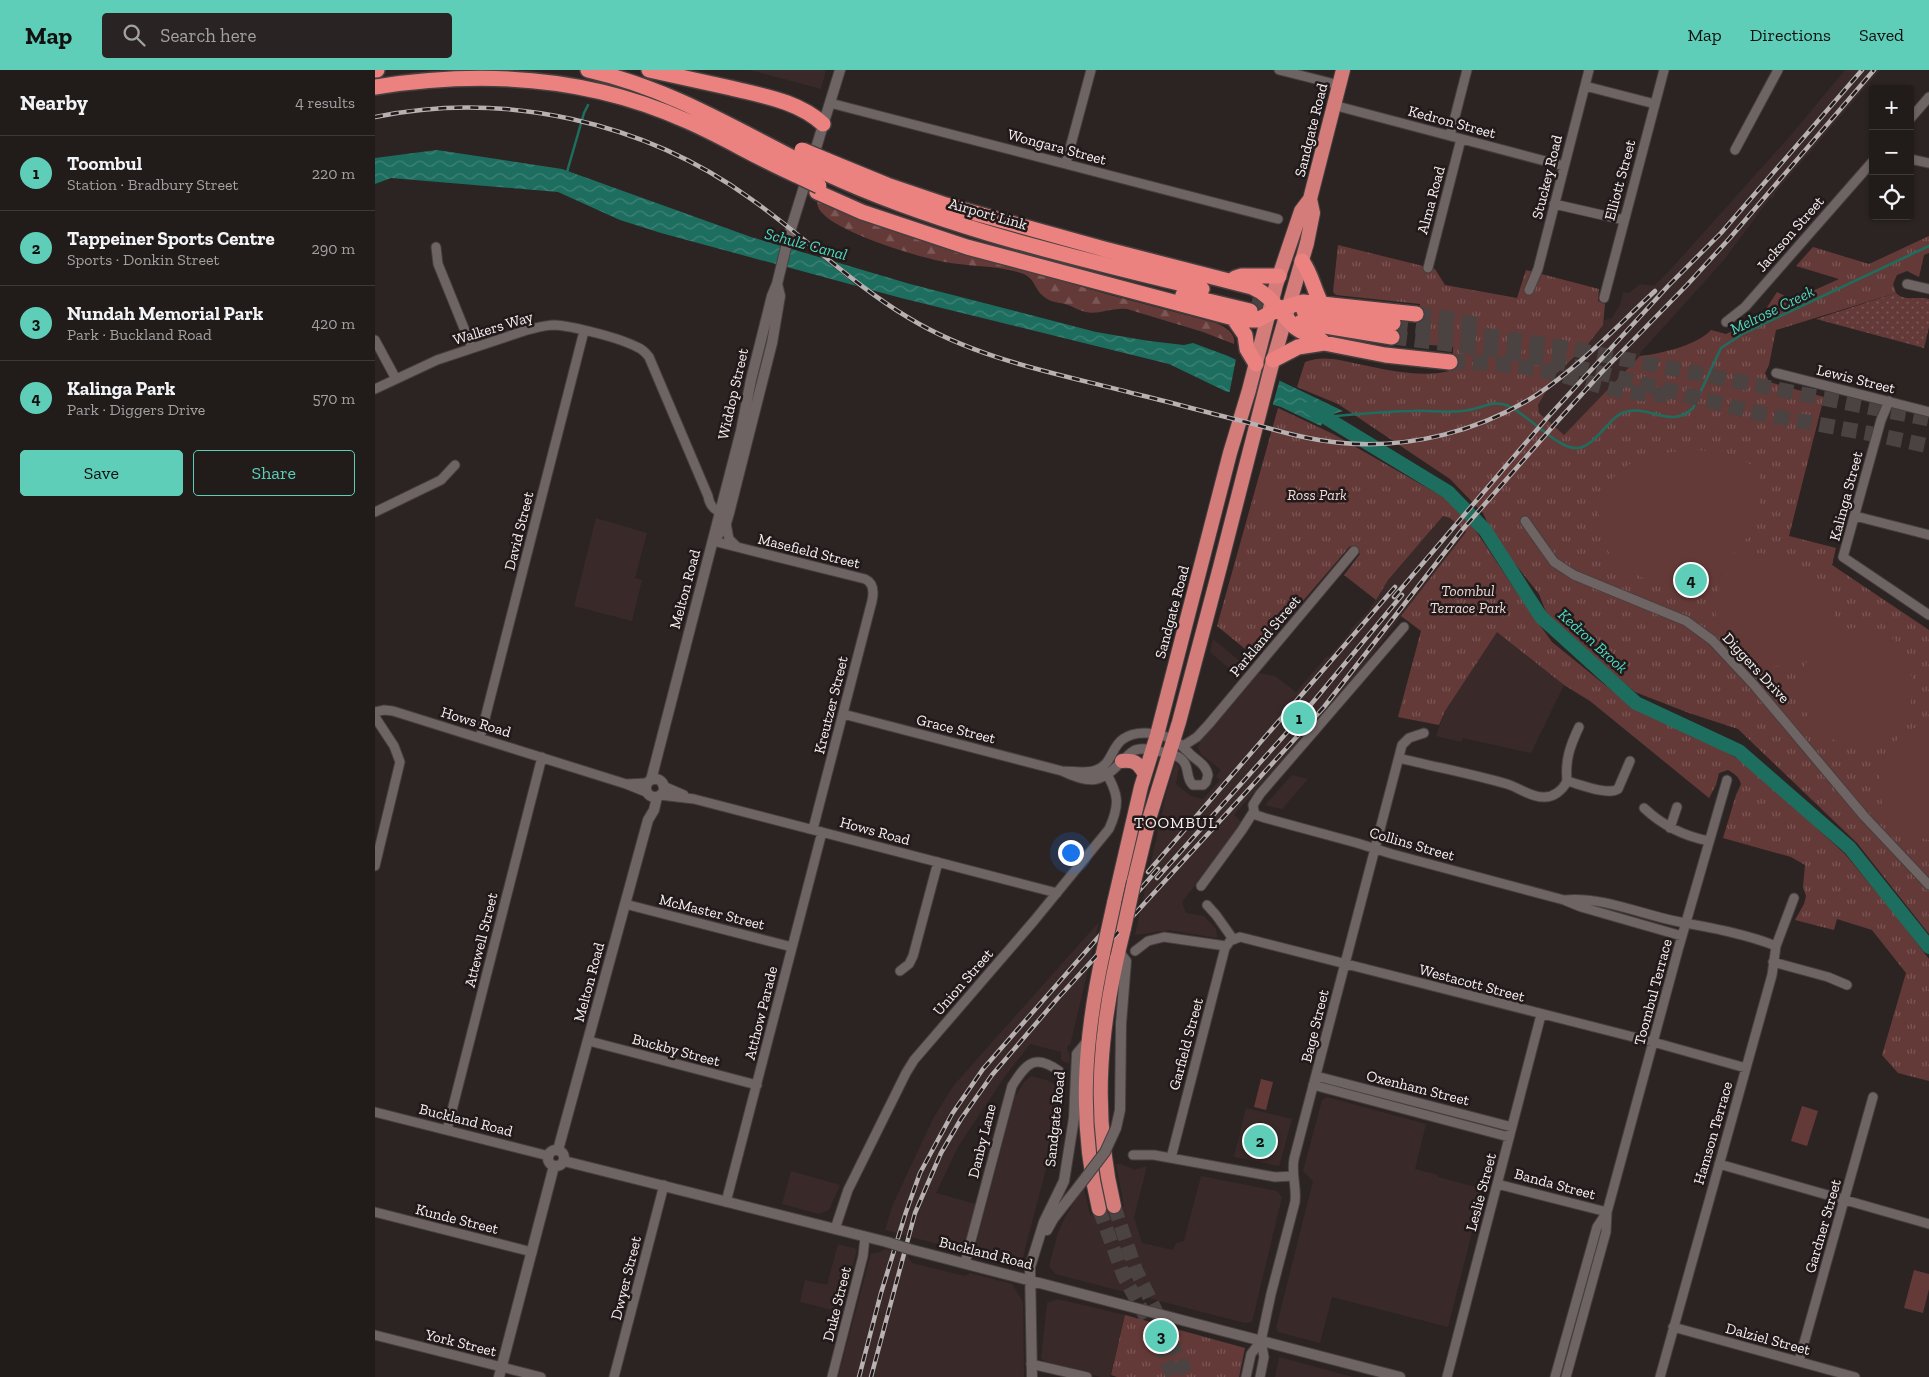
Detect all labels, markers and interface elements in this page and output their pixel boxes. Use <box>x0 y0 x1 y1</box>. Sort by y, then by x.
search box <box>102 13 452 58</box>
text: Map <box>25 21 72 50</box>
icon: search <box>120 21 148 49</box>
text: Search here <box>160 24 257 47</box>
text: Map <box>1687 24 1722 46</box>
text: Directions <box>1750 24 1831 46</box>
text: Saved <box>1859 24 1904 46</box>
street label: Sandgate Road <box>1291 81 1332 179</box>
map controls <box>1869 85 1914 220</box>
button: + <box>1869 85 1914 130</box>
text: Nearby <box>20 90 88 115</box>
text: 4 results <box>295 93 355 112</box>
street label: Kedron Street <box>1406 102 1498 142</box>
street label: Wongara Street <box>1006 125 1109 169</box>
button: − <box>1869 130 1914 175</box>
street label: Stuckey Road <box>1528 132 1566 221</box>
street label: Elliott Street <box>1601 137 1640 222</box>
text: Toombul <box>67 152 142 175</box>
street label: Alma Road <box>1413 163 1449 236</box>
text: 1 <box>33 164 39 183</box>
text: 220 m <box>312 164 355 183</box>
text: Station · Bradbury Street <box>67 175 238 194</box>
button: locate <box>1869 175 1914 220</box>
street label: Jackson Street <box>1752 192 1828 275</box>
street label: Airport Link <box>947 194 1029 234</box>
water label: Schulz Canal <box>763 224 850 264</box>
text: Tappeiner Sports Centre <box>67 227 275 250</box>
text: 2 <box>32 239 40 258</box>
text: 290 m <box>312 239 355 258</box>
text: Sports · Donkin Street <box>67 250 219 269</box>
water label: Melrose Creek <box>1727 281 1817 339</box>
text: Nundah Memorial Park <box>67 302 263 325</box>
street label: Walkers Way <box>451 307 536 349</box>
text: 3 <box>32 314 40 333</box>
text: 420 m <box>311 314 355 333</box>
text: Park · Buckland Road <box>67 325 212 344</box>
street label: Widdop Street <box>714 346 752 441</box>
street label: Lewis Street <box>1815 361 1898 398</box>
text: Kalinga Park <box>67 377 175 400</box>
text: 4 <box>31 389 41 408</box>
text: 570 m <box>313 389 355 408</box>
text: Park · Diggers Drive <box>67 400 205 419</box>
street label: Kalinga Street <box>1825 449 1867 543</box>
button: Save <box>20 450 183 496</box>
button: Share <box>193 450 355 496</box>
park label: Ross Park <box>1287 486 1347 504</box>
street label: David Street <box>501 489 538 572</box>
street label: Masefield Street <box>756 530 862 573</box>
street label: Melton Road <box>666 547 704 631</box>
pin: 4 <box>1675 561 1707 599</box>
street label: Sandgate Road <box>1151 563 1193 661</box>
park label: Toombul Terrace Park <box>1430 582 1507 617</box>
street label: Parkland Street <box>1226 591 1305 680</box>
water label: Kedron Brook <box>1554 605 1632 677</box>
street label: Diggers Drive <box>1719 629 1793 707</box>
street label: Kreutzer Street <box>810 654 852 756</box>
pin: 1 <box>1283 699 1315 737</box>
street label: Hows Road <box>439 703 514 741</box>
street label: Grace Street <box>915 710 998 748</box>
street label: Hows Road <box>838 813 913 849</box>
district label: TOOMBUL <box>1134 813 1218 832</box>
street label: Collins Street <box>1367 823 1457 865</box>
your location <box>1058 840 1084 866</box>
street label: Attewell Street <box>461 890 502 989</box>
street label: McMaster Street <box>657 890 767 934</box>
street label: Toombul Terrace <box>1630 937 1676 1047</box>
street label: Melton Road <box>570 940 608 1024</box>
street label: Union Street <box>929 945 997 1019</box>
street label: Westacott Street <box>1417 960 1527 1006</box>
street label: Atthow Parade <box>741 964 781 1062</box>
street label: Bage Street <box>1297 987 1333 1064</box>
street label: Garfield Street <box>1165 996 1207 1092</box>
street label: Buckby Street <box>630 1030 722 1070</box>
street label: Oxenham Street <box>1365 1067 1472 1110</box>
street label: Sandgate Road <box>1041 1070 1069 1168</box>
street label: Hamson Terrace <box>1690 1079 1736 1187</box>
street label: Buckland Road <box>417 1100 515 1141</box>
street label: Danby Lane <box>964 1102 1000 1180</box>
pin: 2 <box>1244 1122 1276 1160</box>
street label: Leslie Street <box>1462 1151 1500 1233</box>
street label: Banda Street <box>1512 1165 1598 1204</box>
street label: Gardner Street <box>1801 1177 1845 1275</box>
street label: Kunde Street <box>414 1200 501 1238</box>
street label: Buckland Road <box>937 1233 1035 1274</box>
street label: Dwyer Street <box>607 1234 645 1322</box>
street label: Duke Street <box>819 1264 855 1343</box>
pin: 3 <box>1145 1317 1177 1355</box>
street label: Dalziel Street <box>1724 1319 1813 1359</box>
street label: York Street <box>423 1325 499 1361</box>

